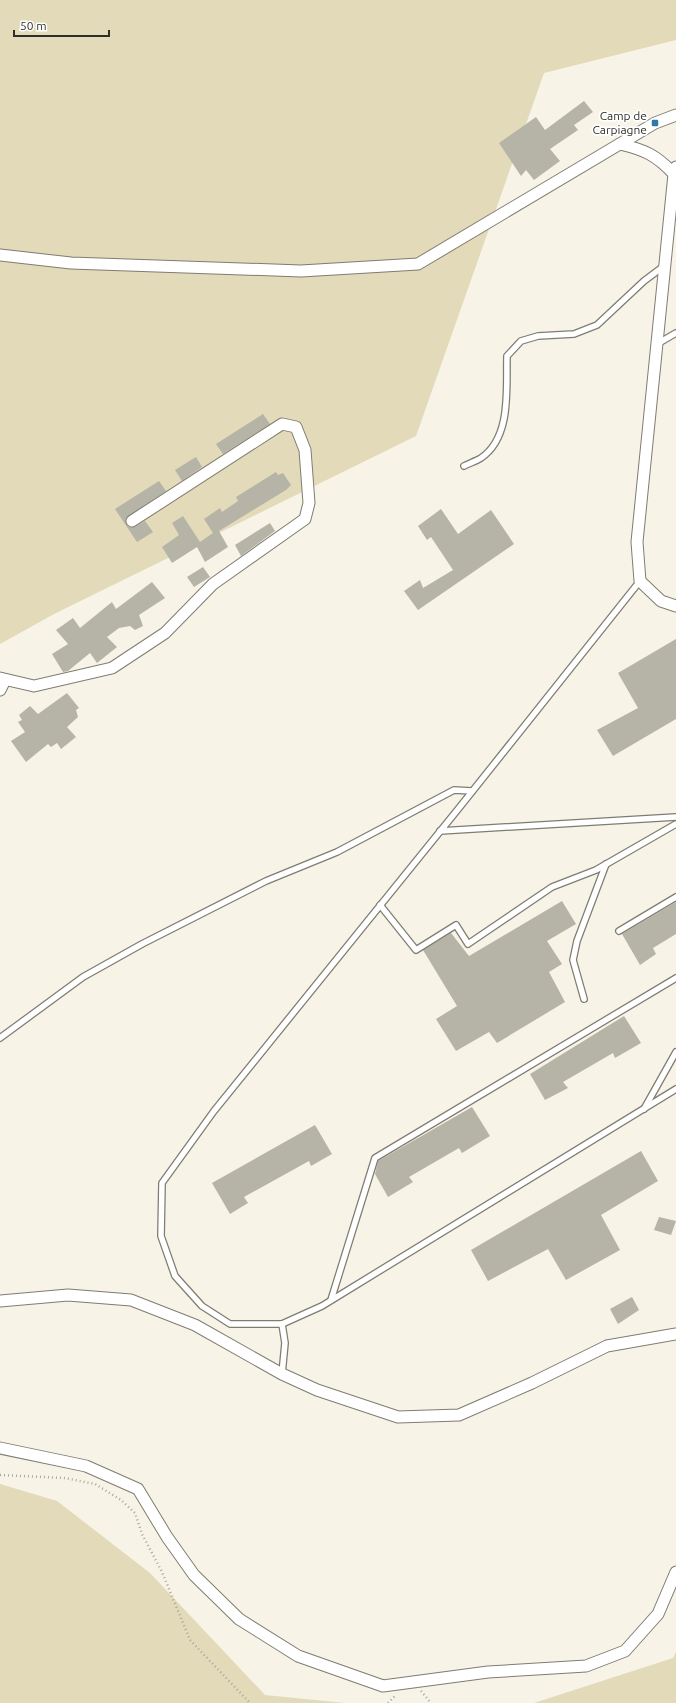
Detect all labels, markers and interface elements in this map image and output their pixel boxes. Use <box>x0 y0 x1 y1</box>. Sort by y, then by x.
scale bar <box>14 12 109 38</box>
text: 50 m <box>20 19 47 32</box>
place label: Camp de Carpiagne <box>592 109 647 136</box>
marker: Camp de Carpiagne <box>650 118 660 128</box>

